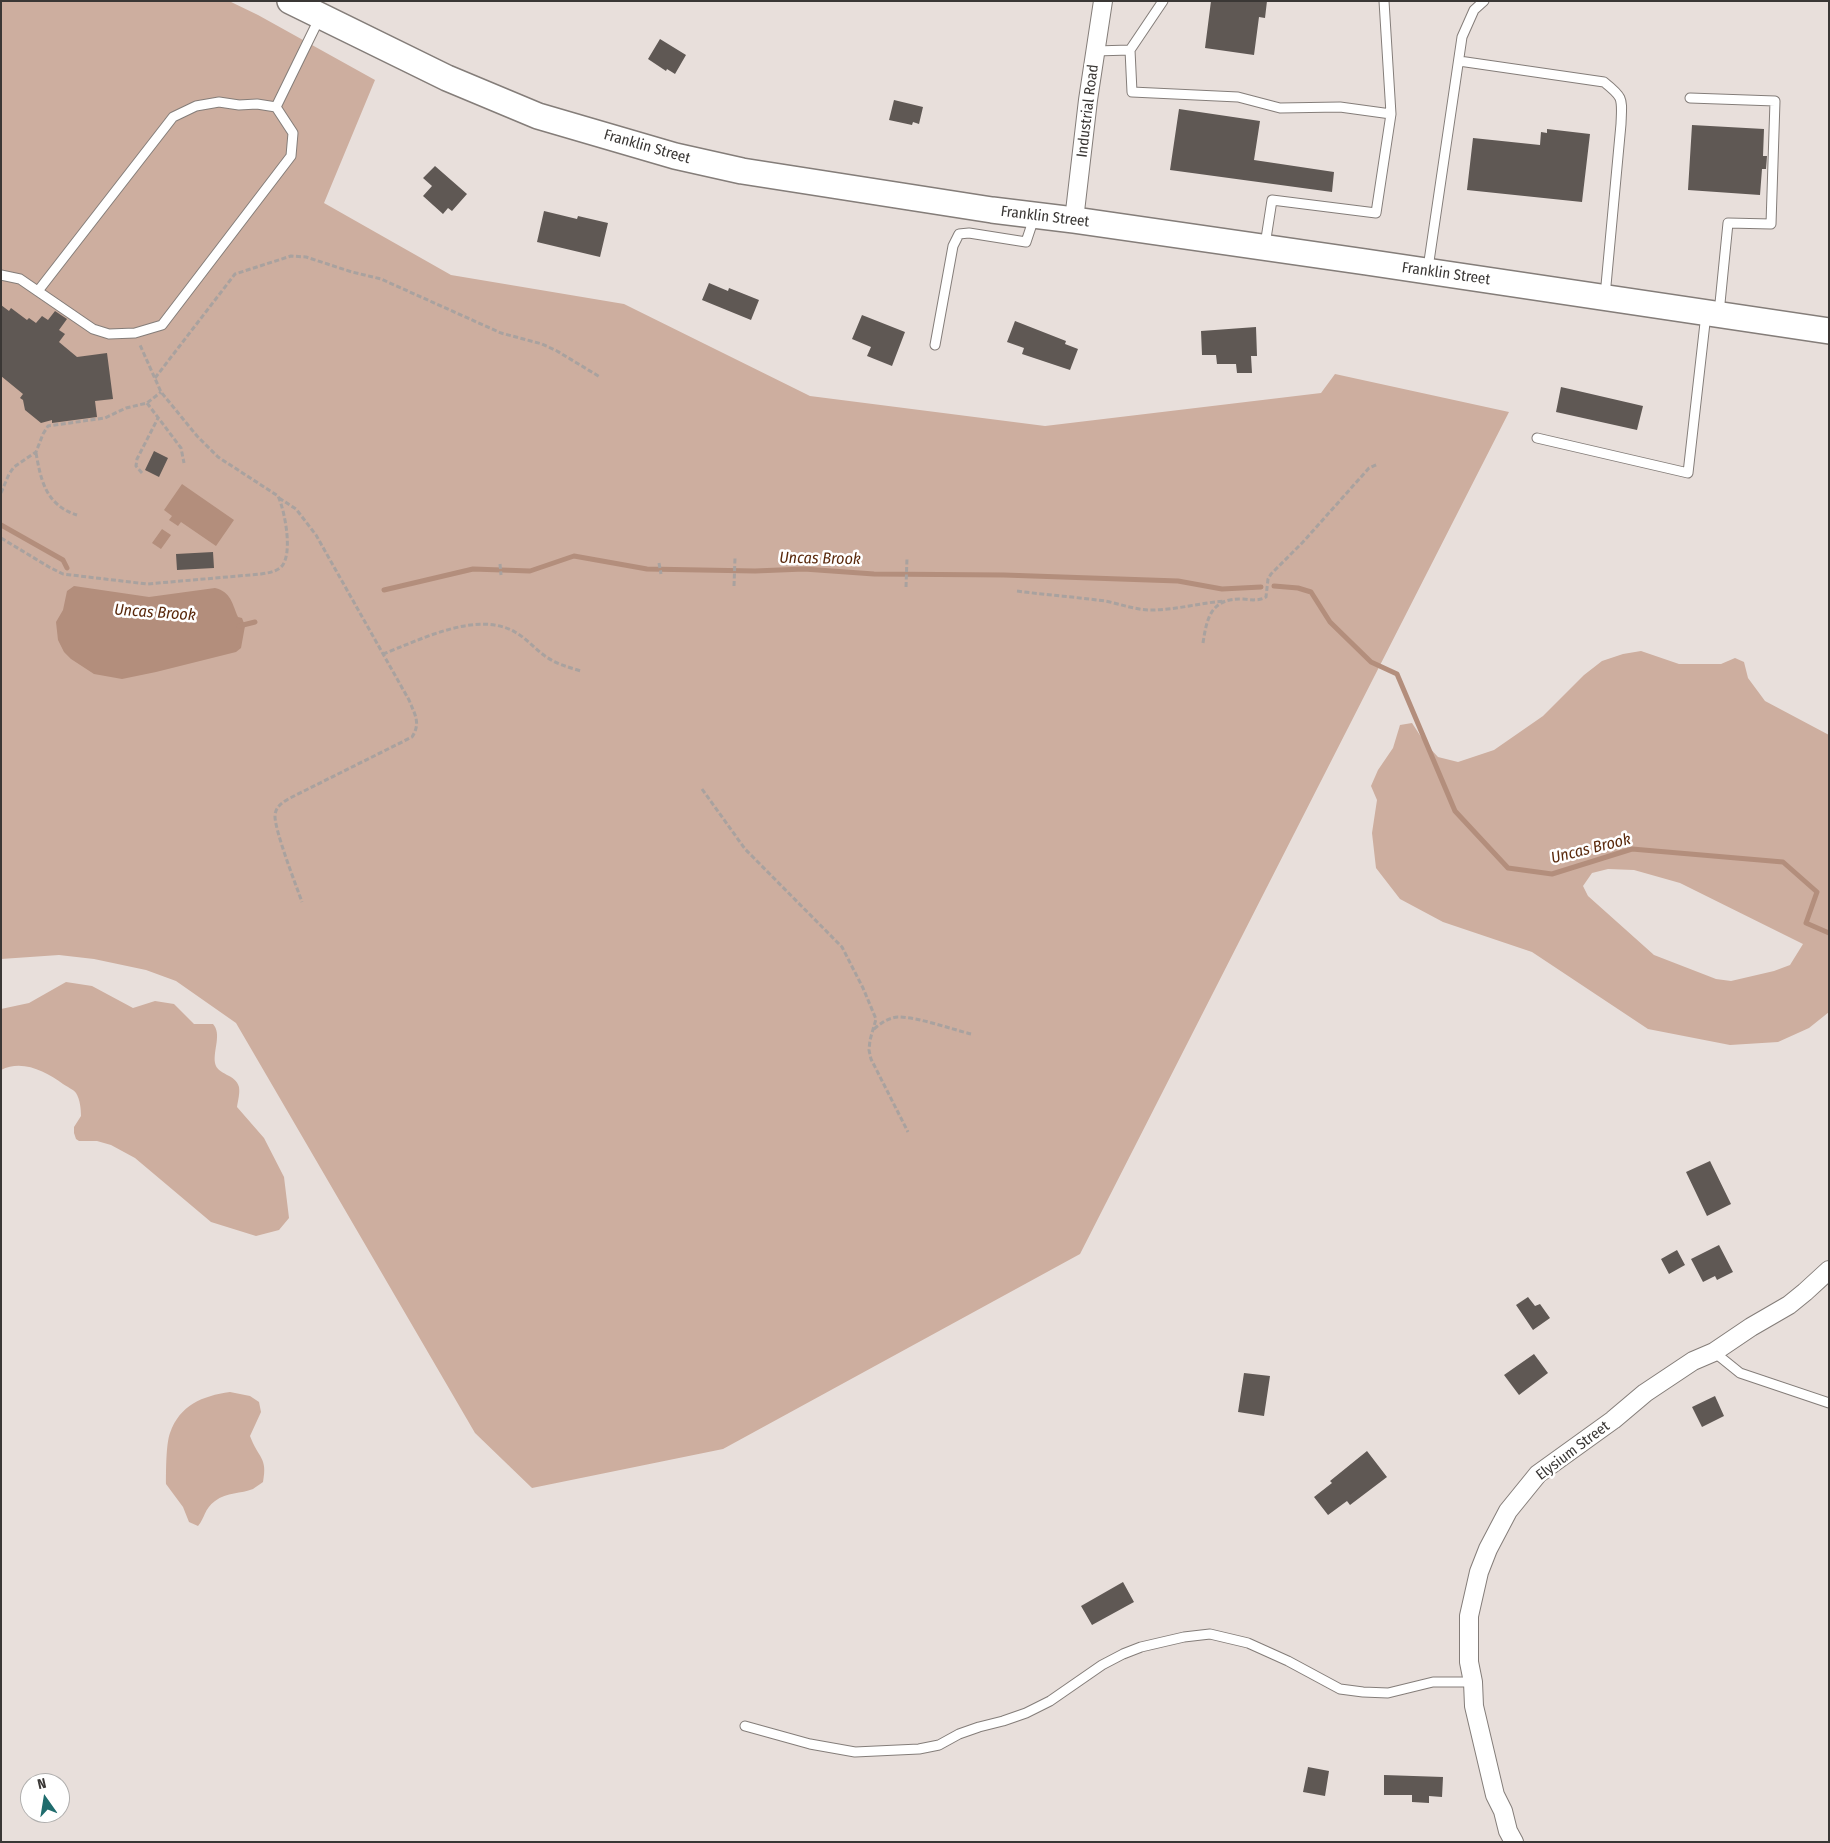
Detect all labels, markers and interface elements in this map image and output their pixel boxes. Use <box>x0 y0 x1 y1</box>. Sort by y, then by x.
street label: Industrial Road <box>1073 63 1103 159</box>
street label: Franklin Street <box>602 126 692 168</box>
street label: Franklin Street <box>1000 203 1090 231</box>
street label: Franklin Street <box>1401 259 1491 289</box>
water label: Uncas Brook <box>779 549 861 569</box>
water label: Uncas Brook <box>114 601 196 625</box>
water label: Uncas Brook <box>1549 830 1633 868</box>
street label: Elysium Street <box>1533 1418 1613 1484</box>
north arrow <box>20 1773 70 1823</box>
text: N <box>36 1775 48 1793</box>

